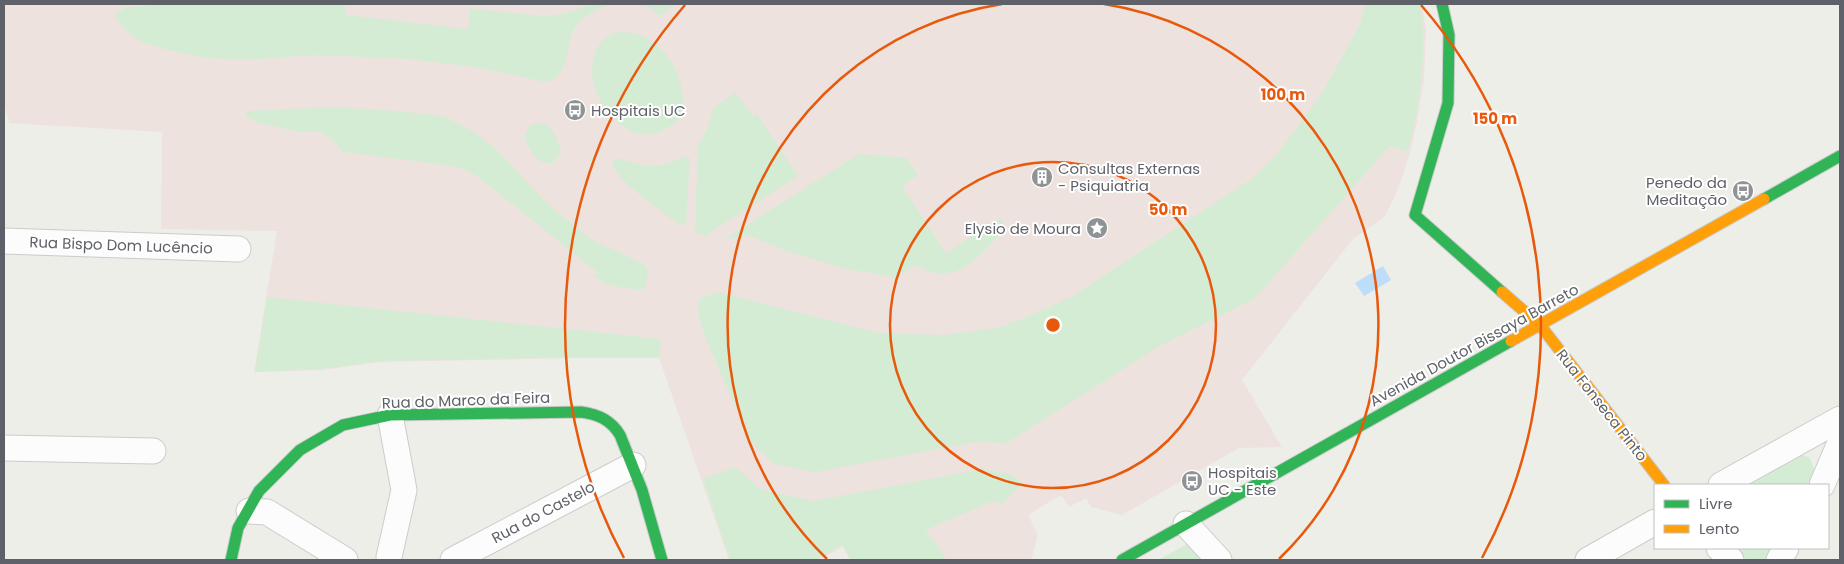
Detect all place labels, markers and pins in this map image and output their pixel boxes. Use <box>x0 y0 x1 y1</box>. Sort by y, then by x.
bus stop icon: Hospitais UC <box>563 98 587 122</box>
place label: Hospitais UC <box>591 100 685 121</box>
place label: Consultas Externas - Psiquiatria <box>1058 158 1200 196</box>
building icon: Consultas Externas - Psiquiatria <box>1030 165 1054 189</box>
place label: Penedo da Meditação <box>1646 172 1727 210</box>
bus stop icon: Penedo da Meditação <box>1731 179 1755 203</box>
place icon: Elysio de Moura <box>1085 216 1109 240</box>
place label: Elysio de Moura <box>965 218 1081 239</box>
centre of rings <box>1044 316 1062 334</box>
place label: Hospitais UC - Este <box>1208 462 1277 500</box>
bus stop icon: Hospitais UC - Este <box>1180 469 1204 493</box>

